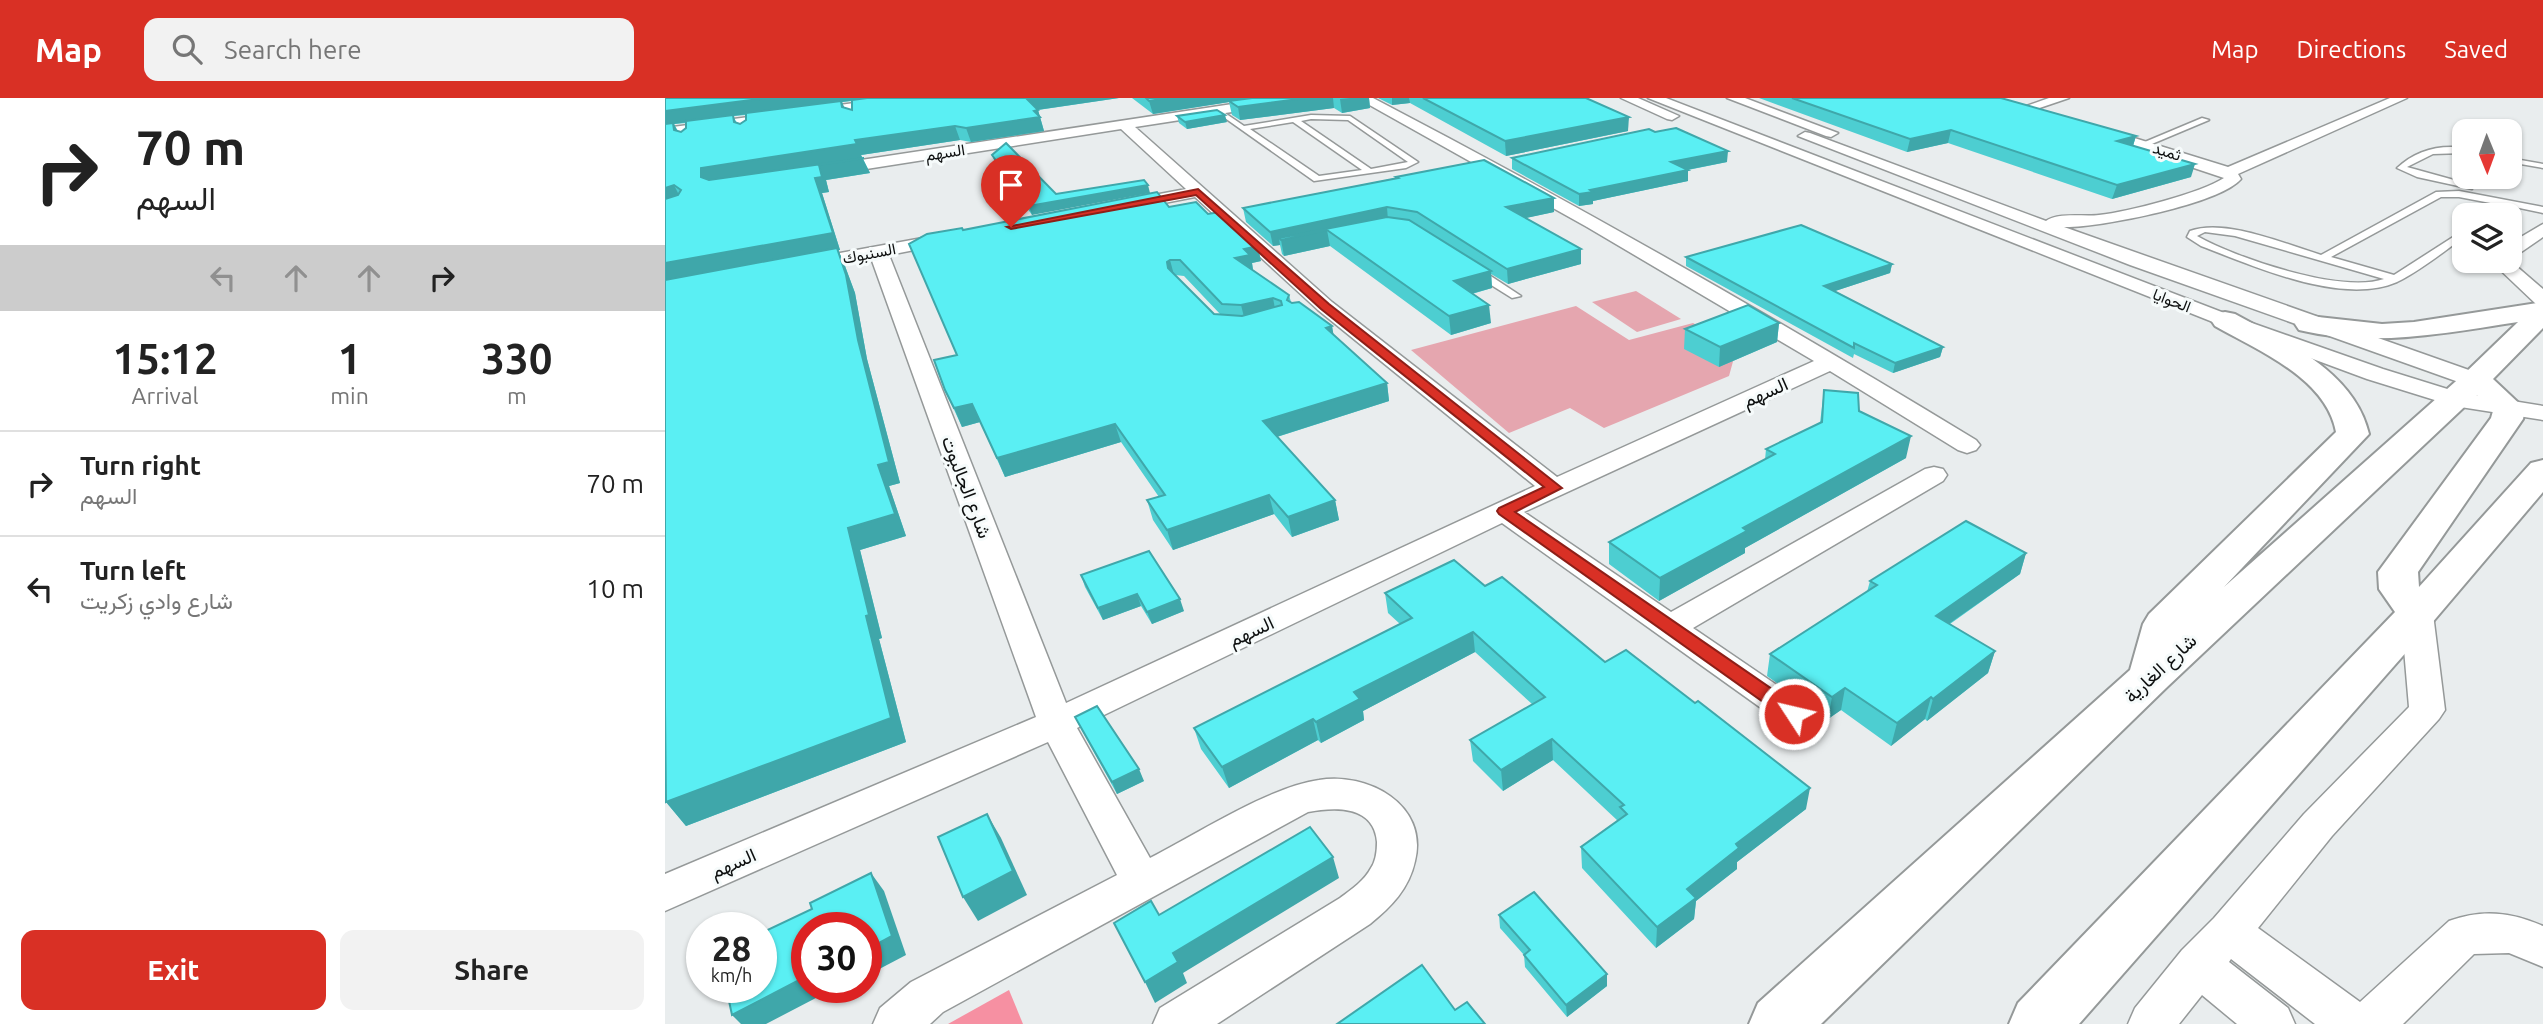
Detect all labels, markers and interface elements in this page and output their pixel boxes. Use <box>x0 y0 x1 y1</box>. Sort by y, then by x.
search box <box>144 18 634 81</box>
icon: search <box>168 30 206 68</box>
text: Map <box>35 31 102 68</box>
text: Search here <box>224 35 362 64</box>
text: Map <box>2211 36 2258 63</box>
text: Directions <box>2296 36 2406 63</box>
text: Saved <box>2444 36 2508 63</box>
text: 70 m <box>136 119 245 174</box>
north arrow <box>2452 119 2522 189</box>
map controls <box>2452 119 2522 273</box>
icon: right <box>21 126 112 217</box>
street label: ثميد <box>2151 138 2183 165</box>
street label: السهم <box>924 140 966 166</box>
pin <box>981 155 1041 227</box>
icon: arrive <box>992 166 1030 204</box>
text: السهم <box>136 180 216 216</box>
button: layers <box>2452 203 2522 273</box>
street label: السنبوك <box>841 239 898 269</box>
icon: left <box>204 259 242 297</box>
icon: ahead <box>277 259 315 297</box>
icon: ahead <box>350 259 388 297</box>
icon: right <box>423 259 461 297</box>
street label: الحوايا <box>2150 285 2194 317</box>
text: 15:12 <box>113 335 218 382</box>
text: 1 <box>338 335 361 382</box>
text: 330 <box>481 335 552 382</box>
street label: السهم <box>1739 372 1792 414</box>
text: Arrival <box>132 383 199 408</box>
text: min <box>330 383 369 408</box>
text: m <box>507 383 527 408</box>
street label: شارع الجالبوت <box>936 433 997 542</box>
text: Turn right <box>80 451 201 480</box>
icon: right <box>21 465 59 503</box>
text: 70 m <box>586 469 644 498</box>
text: السهم <box>80 483 137 508</box>
text: Turn left <box>80 556 186 585</box>
icon: left <box>21 570 59 608</box>
text: 10 m <box>586 574 644 603</box>
text: شارع وادي زكريت <box>80 588 233 613</box>
street label: السهم <box>1225 611 1278 653</box>
street label: شارع الغارية <box>2119 629 2202 708</box>
position arrow <box>1757 677 1831 751</box>
street label: السهم <box>707 843 760 885</box>
speed limit sign: 30 <box>791 912 882 1003</box>
text: 28 <box>712 928 751 968</box>
button: Exit <box>21 930 326 1010</box>
button: Share <box>340 930 644 1010</box>
text: km/h <box>711 965 752 985</box>

